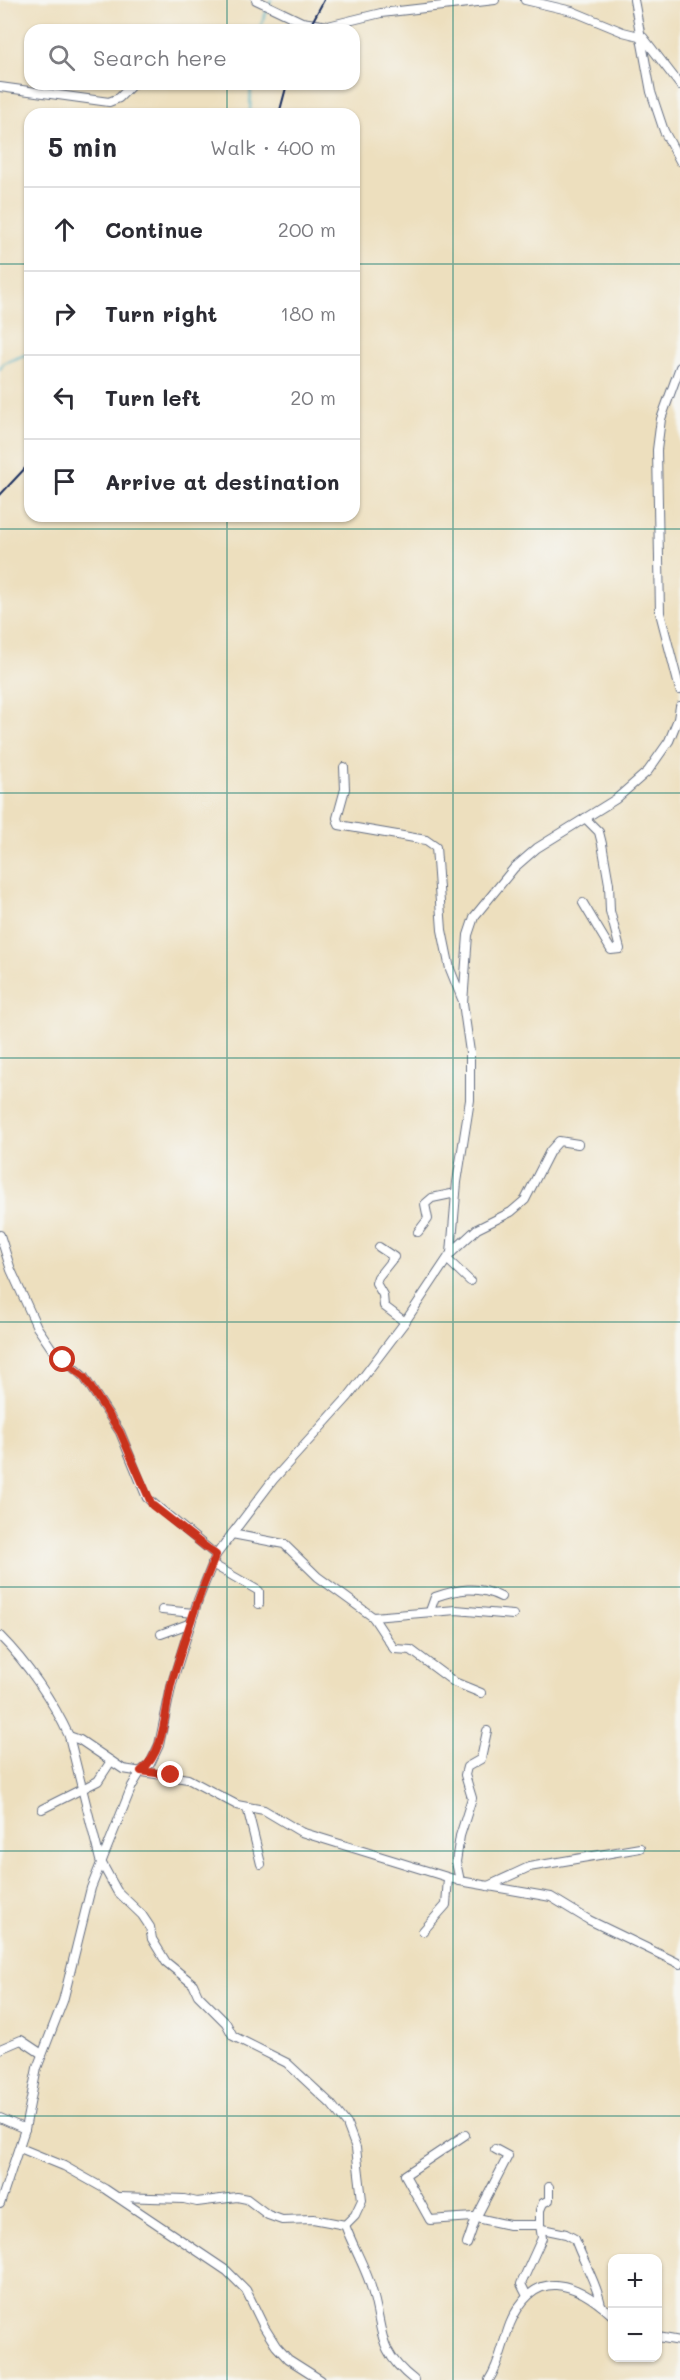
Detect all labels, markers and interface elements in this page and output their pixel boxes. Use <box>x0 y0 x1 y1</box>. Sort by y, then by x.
search box <box>24 24 360 90</box>
icon: search <box>45 41 78 74</box>
text: Search here <box>93 43 227 72</box>
text: 5 min <box>48 130 117 164</box>
text: Walk · 400 m <box>210 134 336 160</box>
icon: ahead <box>48 213 81 246</box>
text: Continue <box>105 215 203 244</box>
text: 200 m <box>278 216 336 242</box>
icon: right <box>48 297 81 330</box>
text: Turn right <box>105 299 217 328</box>
text: 180 m <box>280 300 336 326</box>
icon: left <box>48 381 81 414</box>
text: Turn left <box>105 383 201 412</box>
text: 20 m <box>290 384 336 410</box>
icon: arrive <box>48 465 81 498</box>
text: Arrive at destination <box>105 467 340 496</box>
route start <box>49 1346 75 1372</box>
route end <box>157 1761 183 1787</box>
map controls <box>608 2254 662 2362</box>
button: + <box>608 2254 662 2308</box>
button: − <box>608 2308 662 2362</box>

